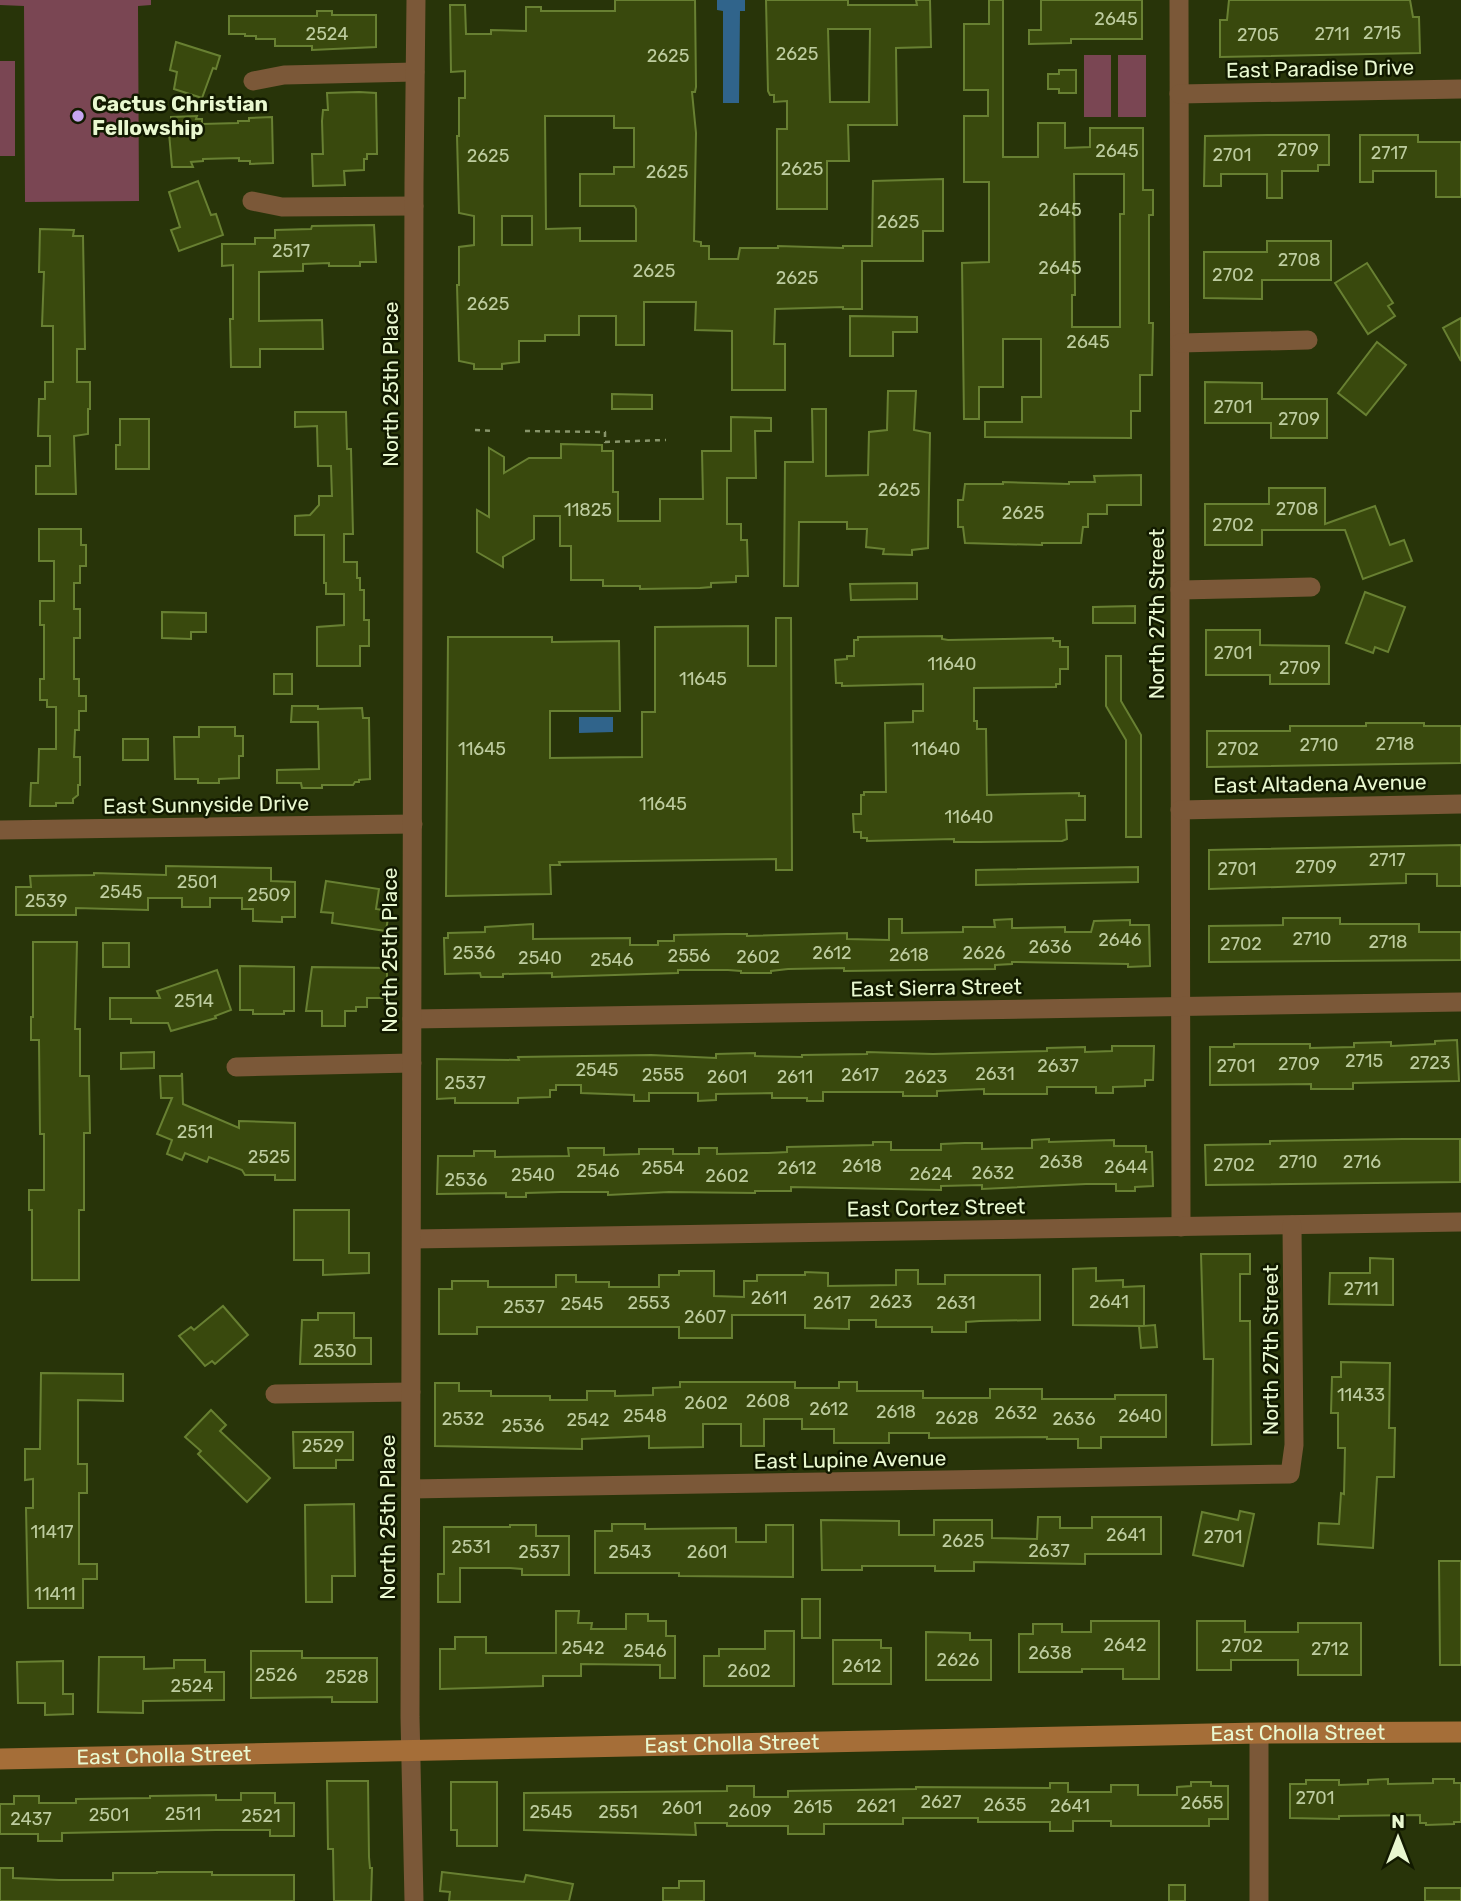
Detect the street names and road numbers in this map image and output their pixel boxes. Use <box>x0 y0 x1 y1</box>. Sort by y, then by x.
street label: East Paradise Drive <box>1226 54 1414 83</box>
street label: North 25th Place <box>378 301 403 467</box>
street label: North 27th Street <box>1144 529 1169 699</box>
street label: East Altadena Avenue <box>1213 769 1427 798</box>
street label: East Sunnyside Drive <box>103 790 309 819</box>
street label: North 25th Place <box>377 867 402 1033</box>
street label: East Sierra Street <box>850 974 1022 1001</box>
street label: East Cortez Street <box>846 1193 1026 1222</box>
street label: North 27th Street <box>1258 1265 1283 1435</box>
street label: North 25th Place <box>375 1434 400 1600</box>
street label: East Lupine Avenue <box>753 1445 947 1474</box>
street label: East Cholla Street <box>1210 1719 1385 1746</box>
street label: East Cholla Street <box>644 1729 820 1758</box>
street label: East Cholla Street <box>76 1741 252 1769</box>

